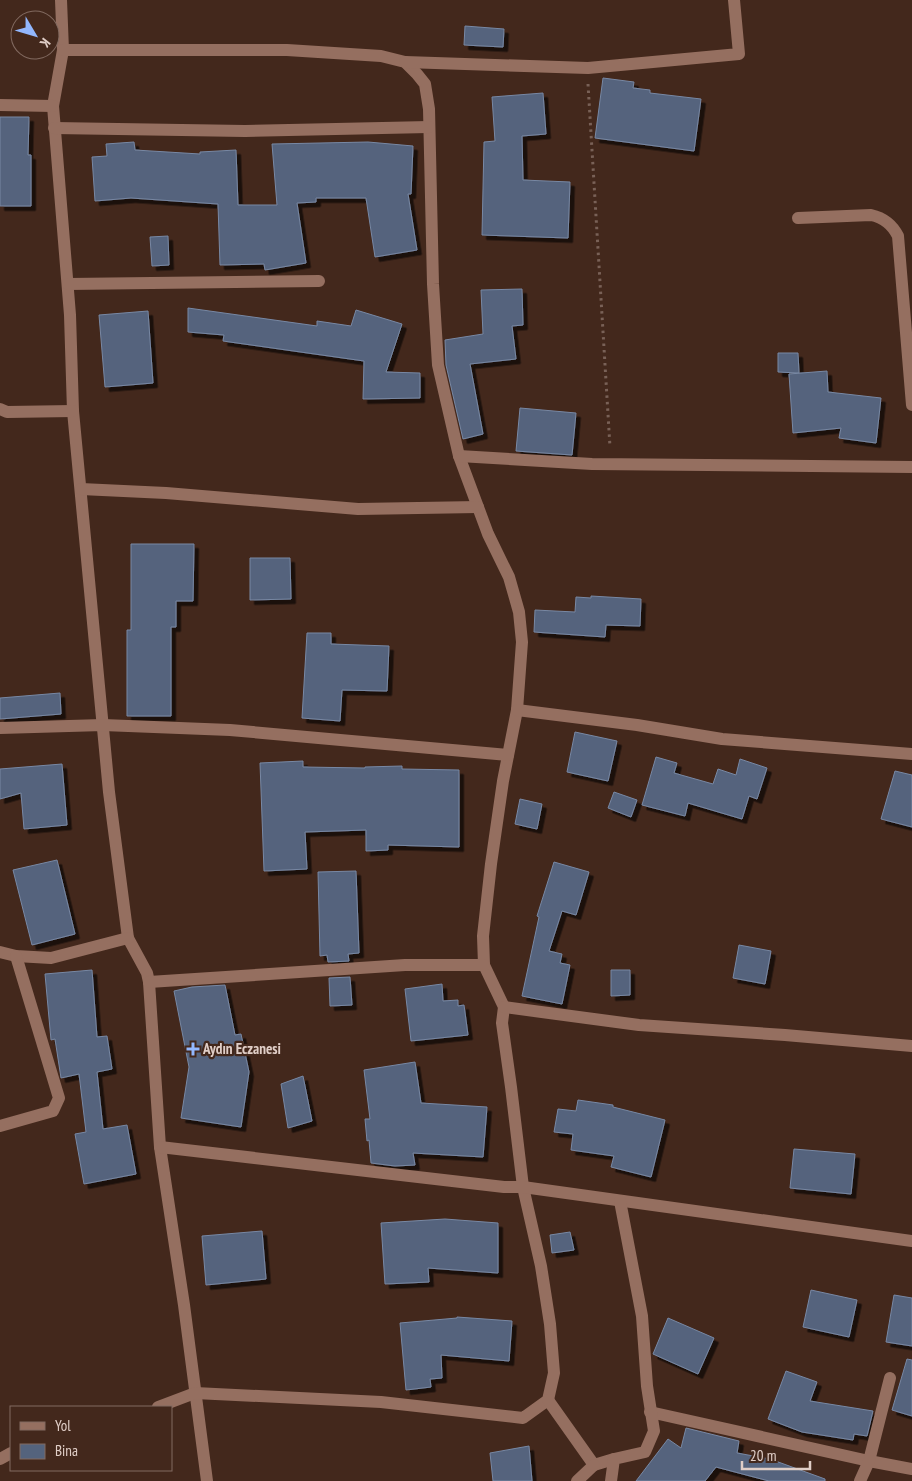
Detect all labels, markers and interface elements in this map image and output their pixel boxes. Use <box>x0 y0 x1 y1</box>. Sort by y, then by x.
north arrow <box>10 10 60 60</box>
text: K <box>35 35 55 52</box>
place label: Aydın Eczanesi <box>202 1039 281 1058</box>
marker: Aydın Eczanesi <box>187 1043 199 1055</box>
legend <box>10 1406 172 1471</box>
text: Yol <box>55 1416 71 1435</box>
scale bar <box>742 1438 810 1470</box>
text: Bina <box>55 1441 78 1460</box>
text: 20 m <box>750 1446 776 1465</box>

